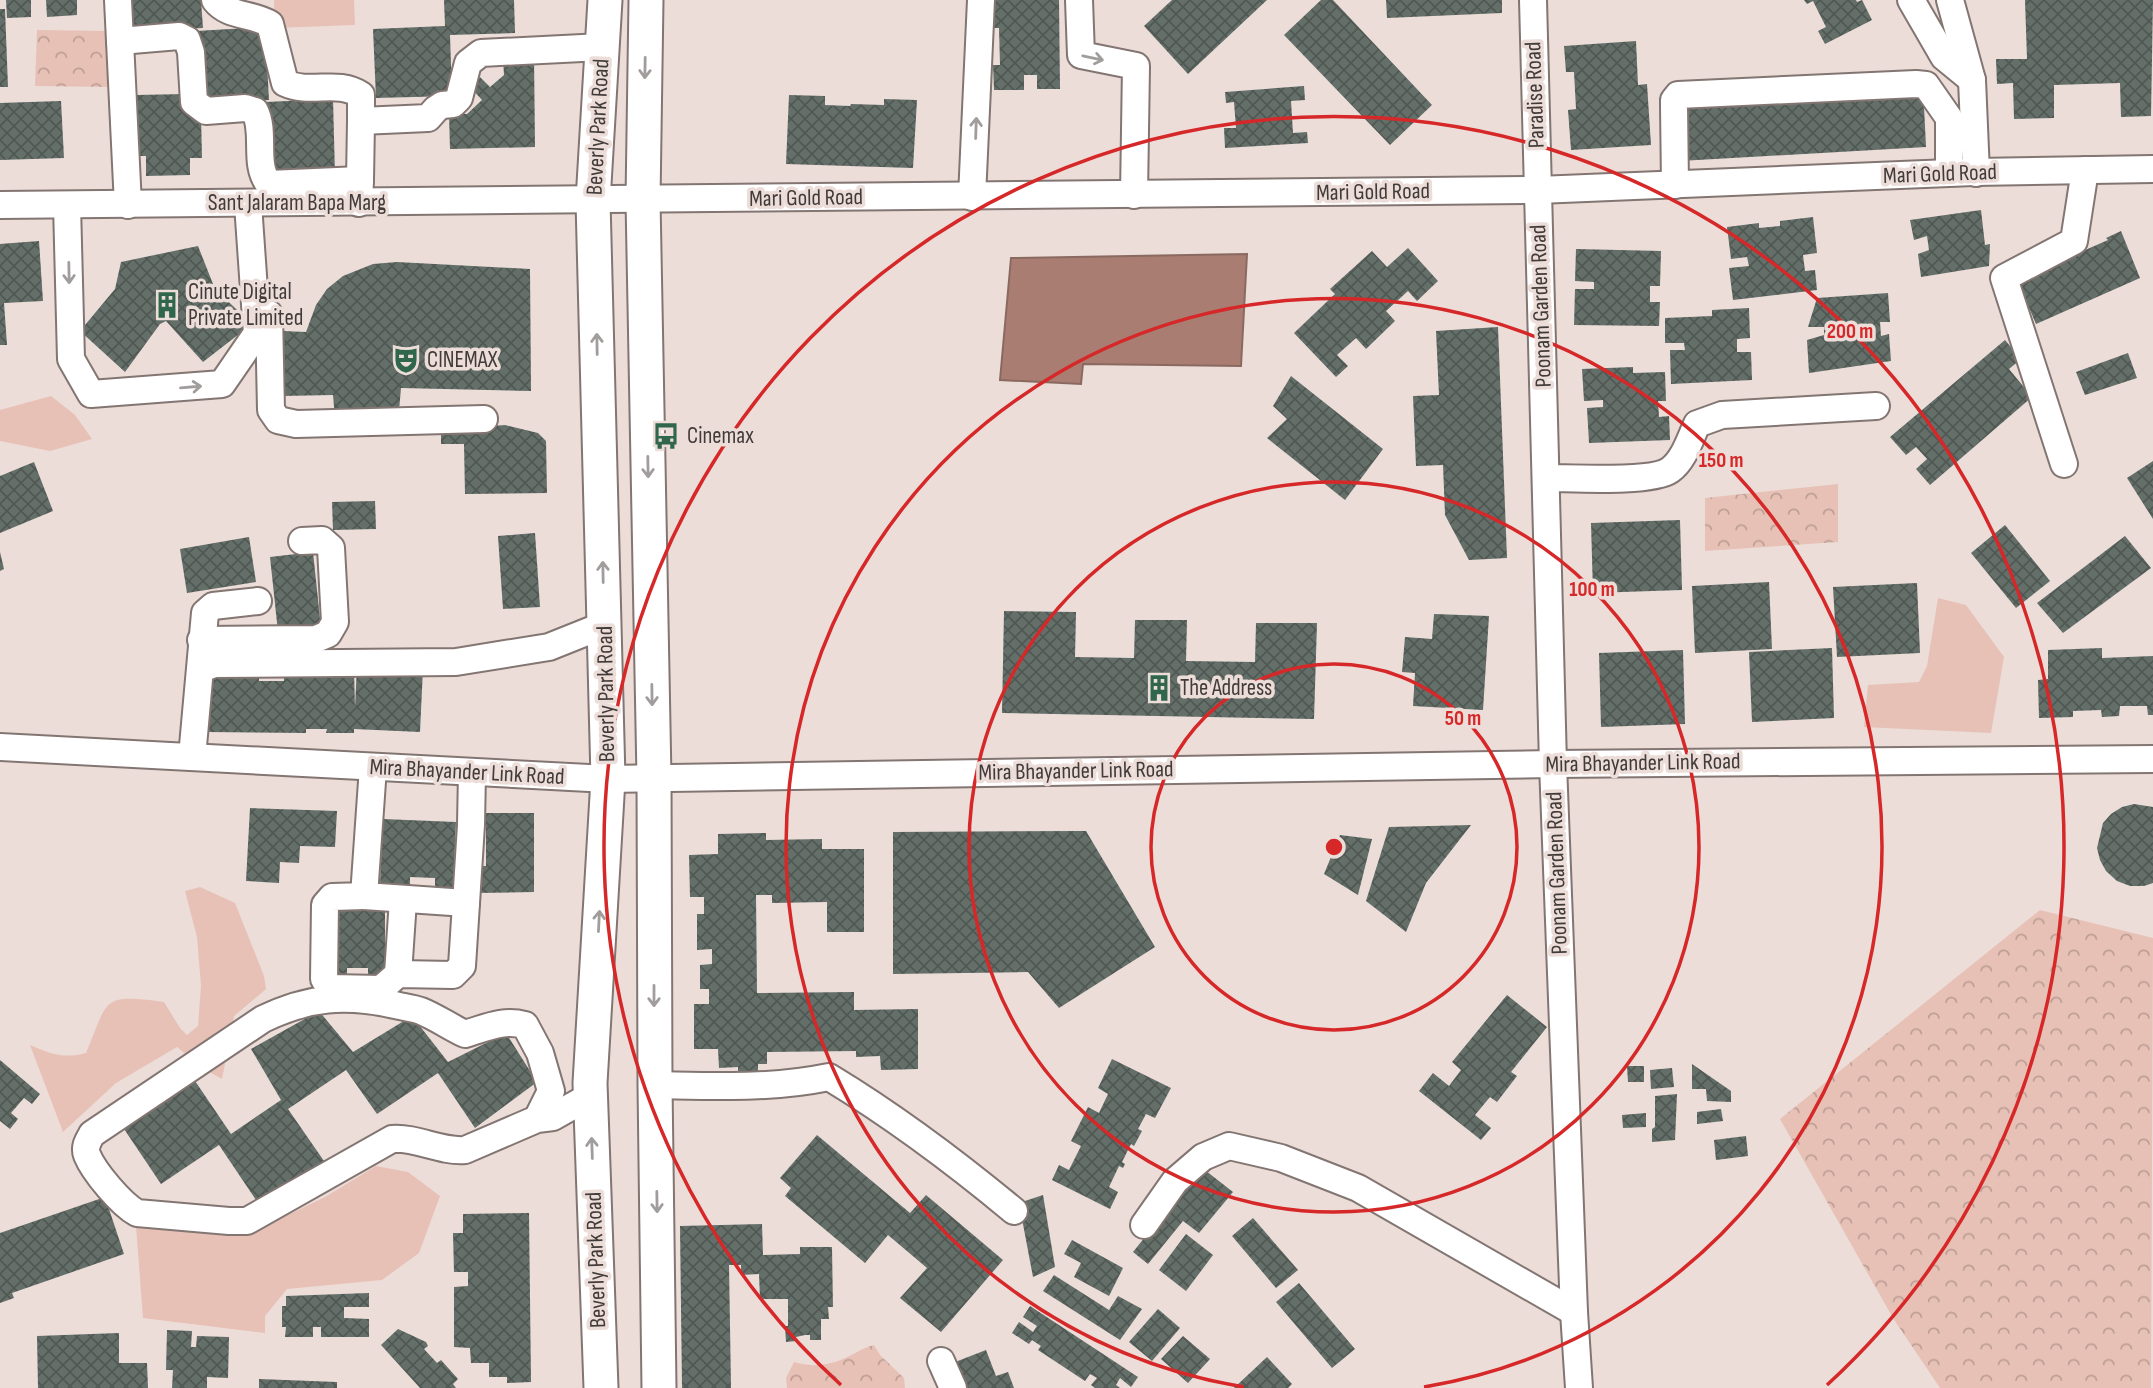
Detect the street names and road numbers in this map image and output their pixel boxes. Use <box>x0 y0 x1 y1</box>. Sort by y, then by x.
street label: Paradise Road <box>1519 41 1551 149</box>
street label: Beverly Park Road <box>580 58 616 196</box>
street label: Mari Gold Road <box>1883 158 1997 190</box>
street label: Mari Gold Road <box>1316 177 1430 207</box>
street label: Mari Gold Road <box>749 183 863 213</box>
street label: Sant Jalaram Bapa Marg <box>208 189 386 217</box>
street label: Poonam Garden Road <box>1524 224 1558 388</box>
street label: Beverly Park Road <box>591 626 621 762</box>
street label: Mira Bhayander Link Road <box>1545 747 1741 779</box>
street label: Mira Bhayander Link Road <box>369 753 565 791</box>
street label: Mira Bhayander Link Road <box>978 755 1174 787</box>
street label: Poonam Garden Road <box>1540 791 1574 955</box>
street label: Beverly Park Road <box>580 1191 612 1329</box>

